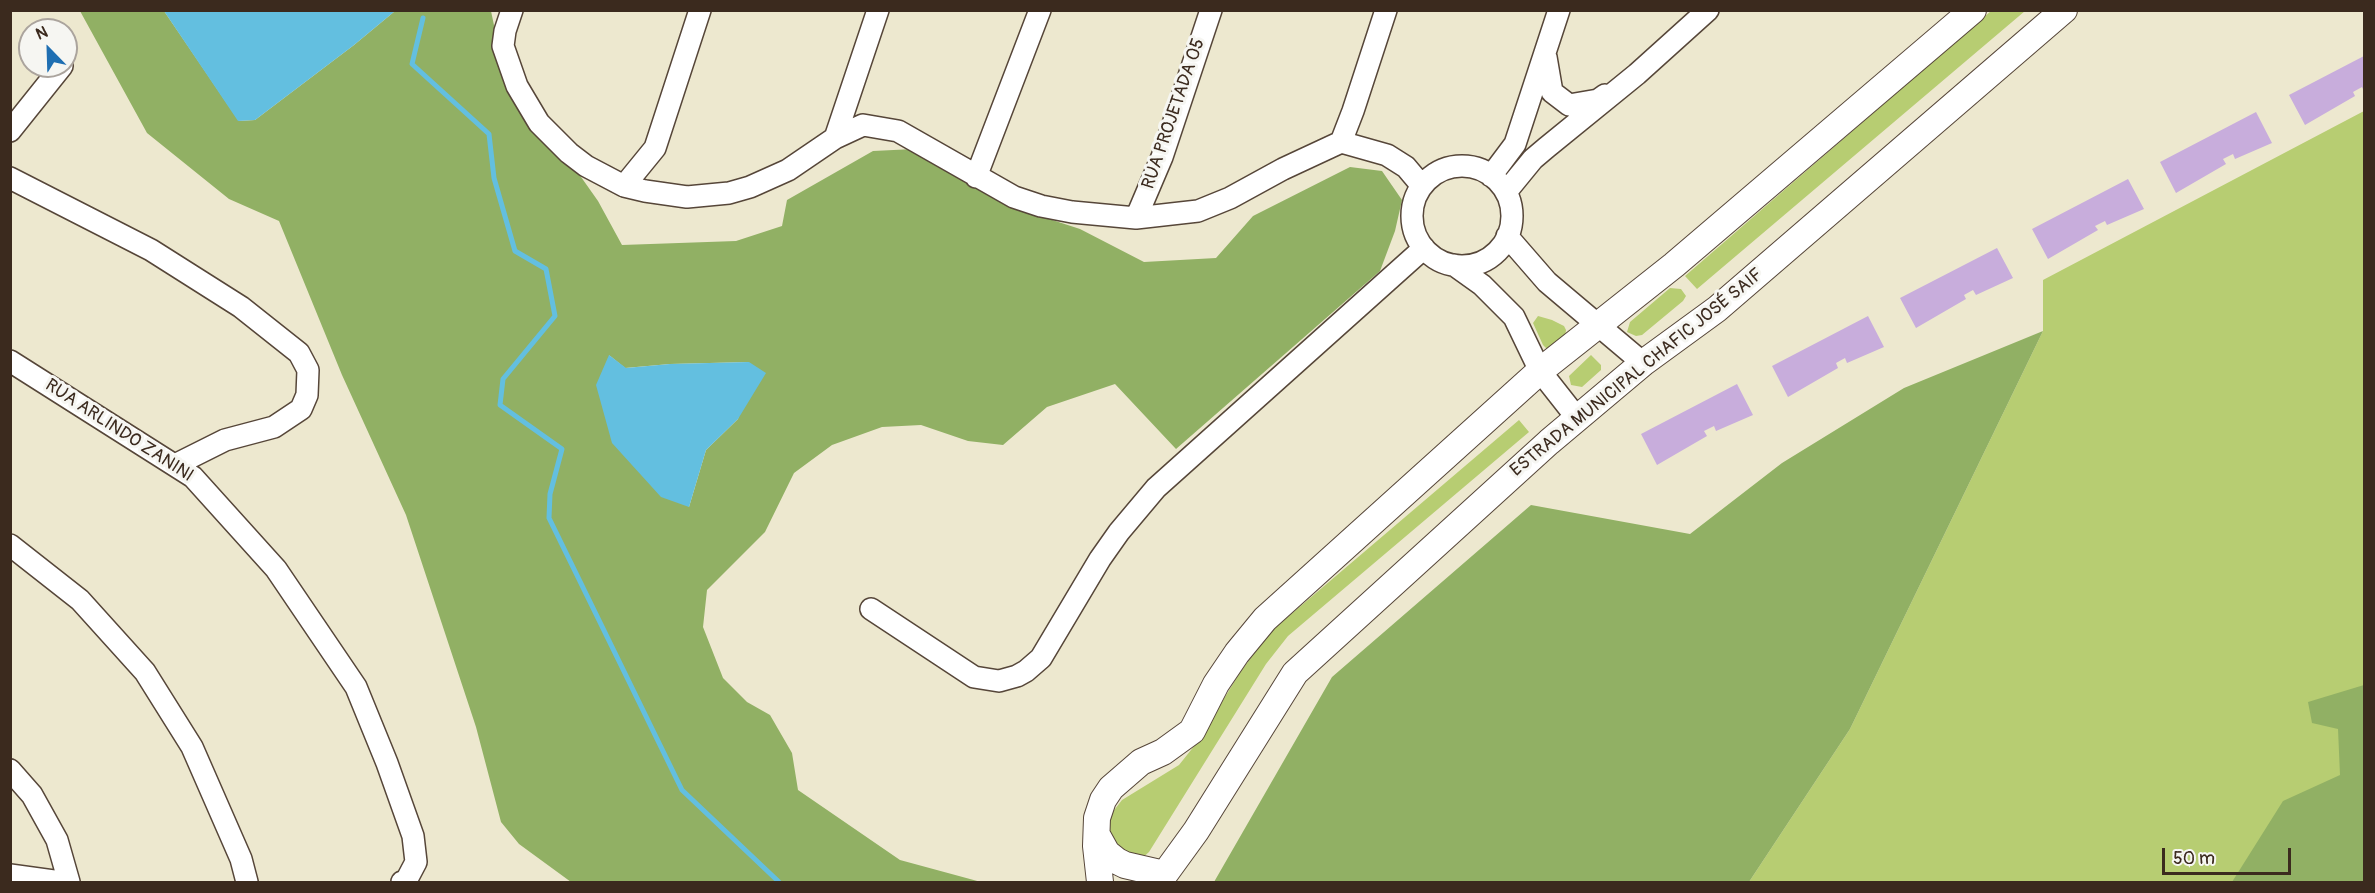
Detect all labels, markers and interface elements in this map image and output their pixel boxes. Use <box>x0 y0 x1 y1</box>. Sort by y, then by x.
north arrow <box>18 18 78 78</box>
text: N <box>33 22 51 45</box>
street label: RUA PROJETADA 05 <box>1138 36 1210 192</box>
street label: ESTRADA MUNICIPAL CHAFIC JOSÉ SAIF <box>1506 264 1768 482</box>
street label: RUA ARLINDO ZANINI <box>41 375 197 487</box>
scale bar <box>2165 836 2294 874</box>
text: 50 m <box>2173 847 2215 870</box>

